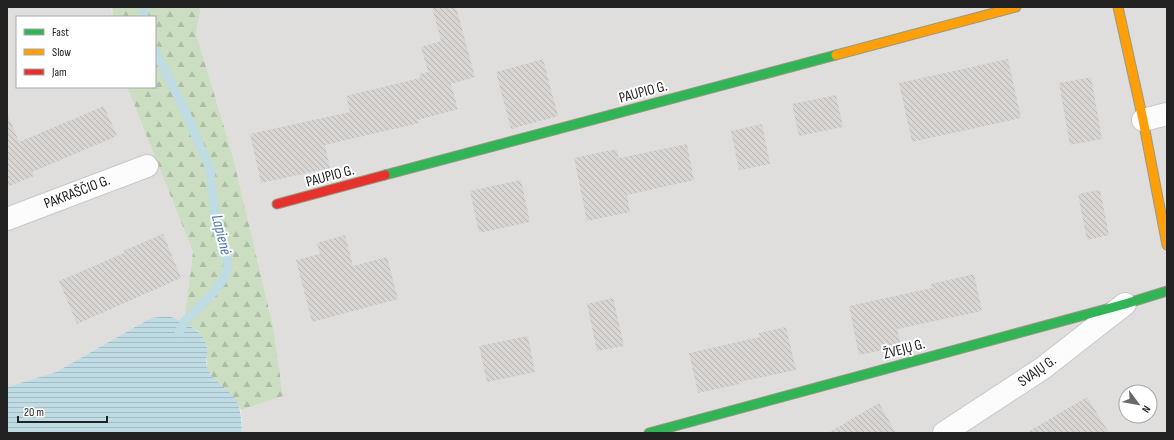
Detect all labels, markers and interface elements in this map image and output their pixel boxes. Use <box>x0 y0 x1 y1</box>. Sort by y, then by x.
legend <box>16 16 156 88</box>
text: Fast <box>52 25 69 40</box>
text: Slow <box>52 45 71 60</box>
text: Jam <box>51 65 67 80</box>
street label: PAUPIO G. <box>617 76 669 108</box>
street label: PAUPIO G. <box>304 160 356 192</box>
street label: PAKRAŠČIO G. <box>41 171 113 213</box>
water label: Lapienė <box>207 213 235 257</box>
street label: ŽVEJŲ G. <box>881 334 927 364</box>
street label: SVAJŲ G. <box>1014 351 1060 391</box>
north arrow <box>1118 384 1158 424</box>
scale bar <box>18 398 107 424</box>
text: N <box>1139 403 1153 415</box>
text: 20 m <box>24 405 44 420</box>

